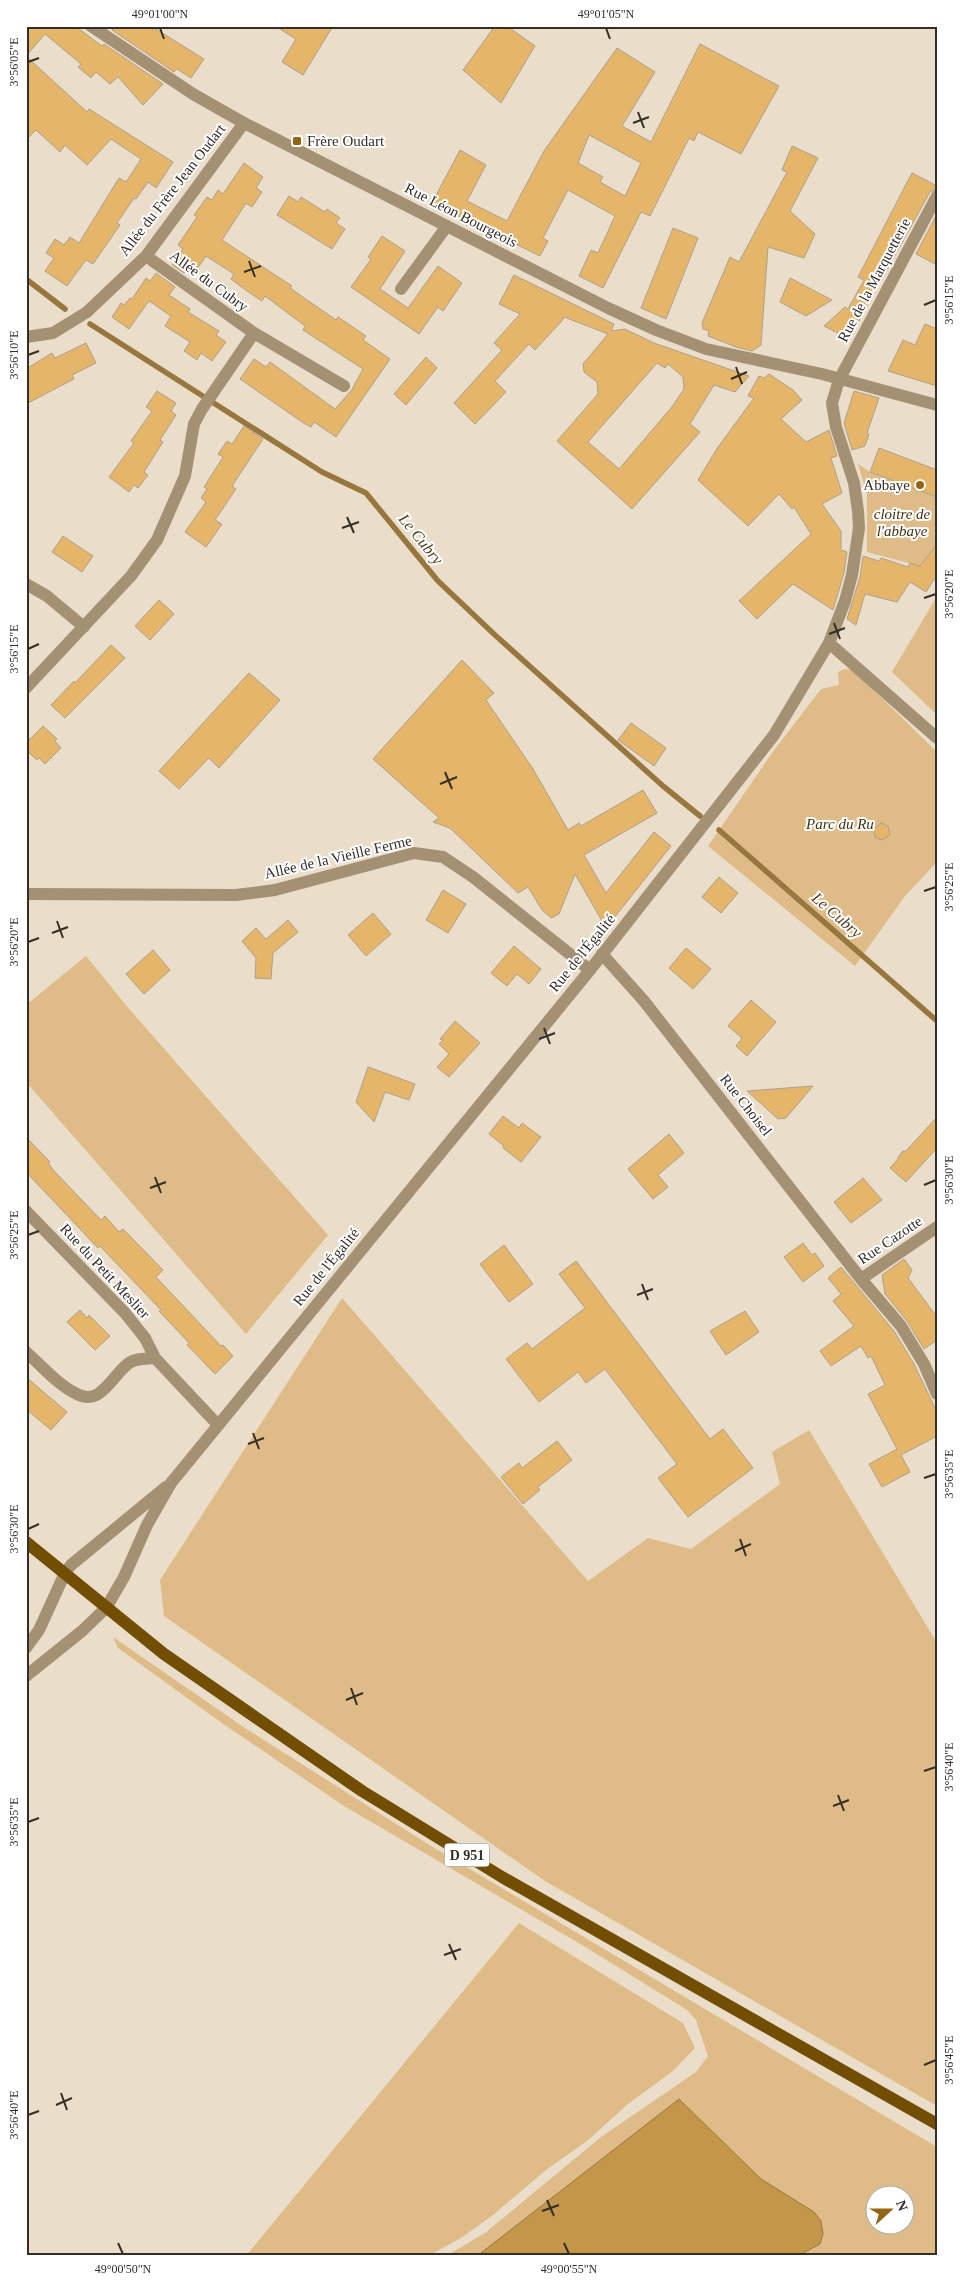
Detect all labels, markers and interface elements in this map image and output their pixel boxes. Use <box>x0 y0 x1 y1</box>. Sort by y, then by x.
text: 49°01'00"N <box>132 7 189 21</box>
text: 49°01'05"N <box>578 7 635 21</box>
text: 3°56'05"E <box>7 37 21 87</box>
street label: Allée du Frère Jean Oudart <box>116 120 229 259</box>
place label: Frère Oudart <box>307 133 385 149</box>
marker: Frère Oudart <box>291 135 303 147</box>
street label: Rue Léon Bourgeois <box>402 180 520 250</box>
street label: Rue de la Marquetterie <box>835 215 914 345</box>
street label: Allée du Cubry <box>167 247 252 315</box>
text: 3°56'15"E <box>942 275 956 325</box>
text: 3°56'10"E <box>7 330 21 380</box>
place label: Abbaye <box>863 477 910 493</box>
marker: Abbaye <box>914 479 926 491</box>
park label: cloitre de l'abbaye <box>874 506 931 539</box>
water label: Le Cubry <box>394 510 447 569</box>
text: 3°56'20"E <box>942 569 956 619</box>
text: 3°56'15"E <box>7 624 21 674</box>
park label: Parc du Ru <box>805 816 874 832</box>
street label: Allée de la Vieille Ferme <box>263 832 413 882</box>
text: 3°56'25"E <box>942 862 956 912</box>
water label: Le Cubry <box>807 888 866 942</box>
street label: Rue de l'Égalité <box>546 911 618 995</box>
text: 3°56'20"E <box>7 917 21 967</box>
street label: Rue Choisel <box>717 1071 775 1139</box>
text: 3°56'30"E <box>942 1155 956 1205</box>
text: 3°56'25"E <box>7 1210 21 1260</box>
street label: Rue Cazotte <box>855 1213 925 1267</box>
street label: Rue du Petit Meslier <box>57 1220 153 1322</box>
street label: Rue de l'Égalité <box>290 1225 362 1309</box>
text: 3°56'35"E <box>942 1449 956 1499</box>
text: 3°56'30"E <box>7 1504 21 1554</box>
text: 3°56'40"E <box>942 1742 956 1792</box>
text: 3°56'35"E <box>7 1797 21 1847</box>
road number: D 951 <box>444 1844 490 1866</box>
text: 3°56'45"E <box>942 2035 956 2085</box>
text: 3°56'40"E <box>7 2090 21 2140</box>
north arrow <box>866 2184 916 2234</box>
text: N <box>893 2198 910 2213</box>
text: 49°00'50"N <box>95 2262 152 2276</box>
text: 49°00'55"N <box>541 2262 598 2276</box>

